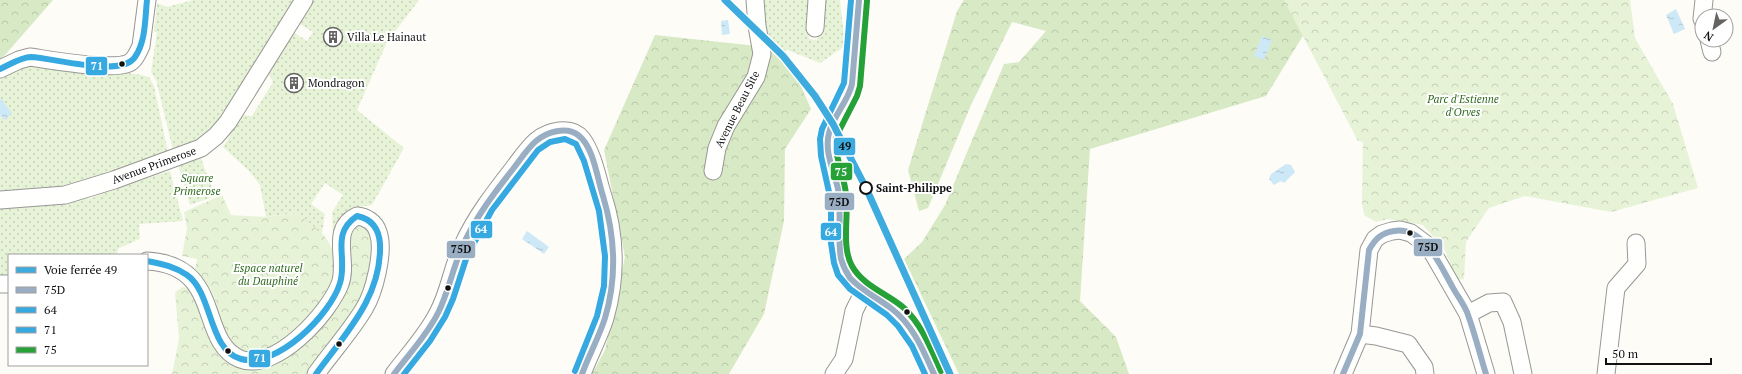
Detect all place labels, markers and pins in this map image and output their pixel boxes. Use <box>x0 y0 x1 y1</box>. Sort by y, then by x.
building icon: Villa Le Hainaut <box>322 26 344 48</box>
place label: Villa Le Hainaut <box>347 30 426 44</box>
unlabelled marker <box>117 59 127 69</box>
building icon: Mondragon <box>283 72 305 94</box>
place label: Mondragon <box>308 76 365 90</box>
marker: Saint-Philippe <box>859 181 873 195</box>
place label: Saint-Philippe <box>876 181 952 195</box>
unlabelled marker <box>1405 228 1415 238</box>
unlabelled marker <box>443 283 453 293</box>
unlabelled marker <box>902 307 912 317</box>
unlabelled marker <box>334 339 344 349</box>
unlabelled marker <box>223 346 233 356</box>

